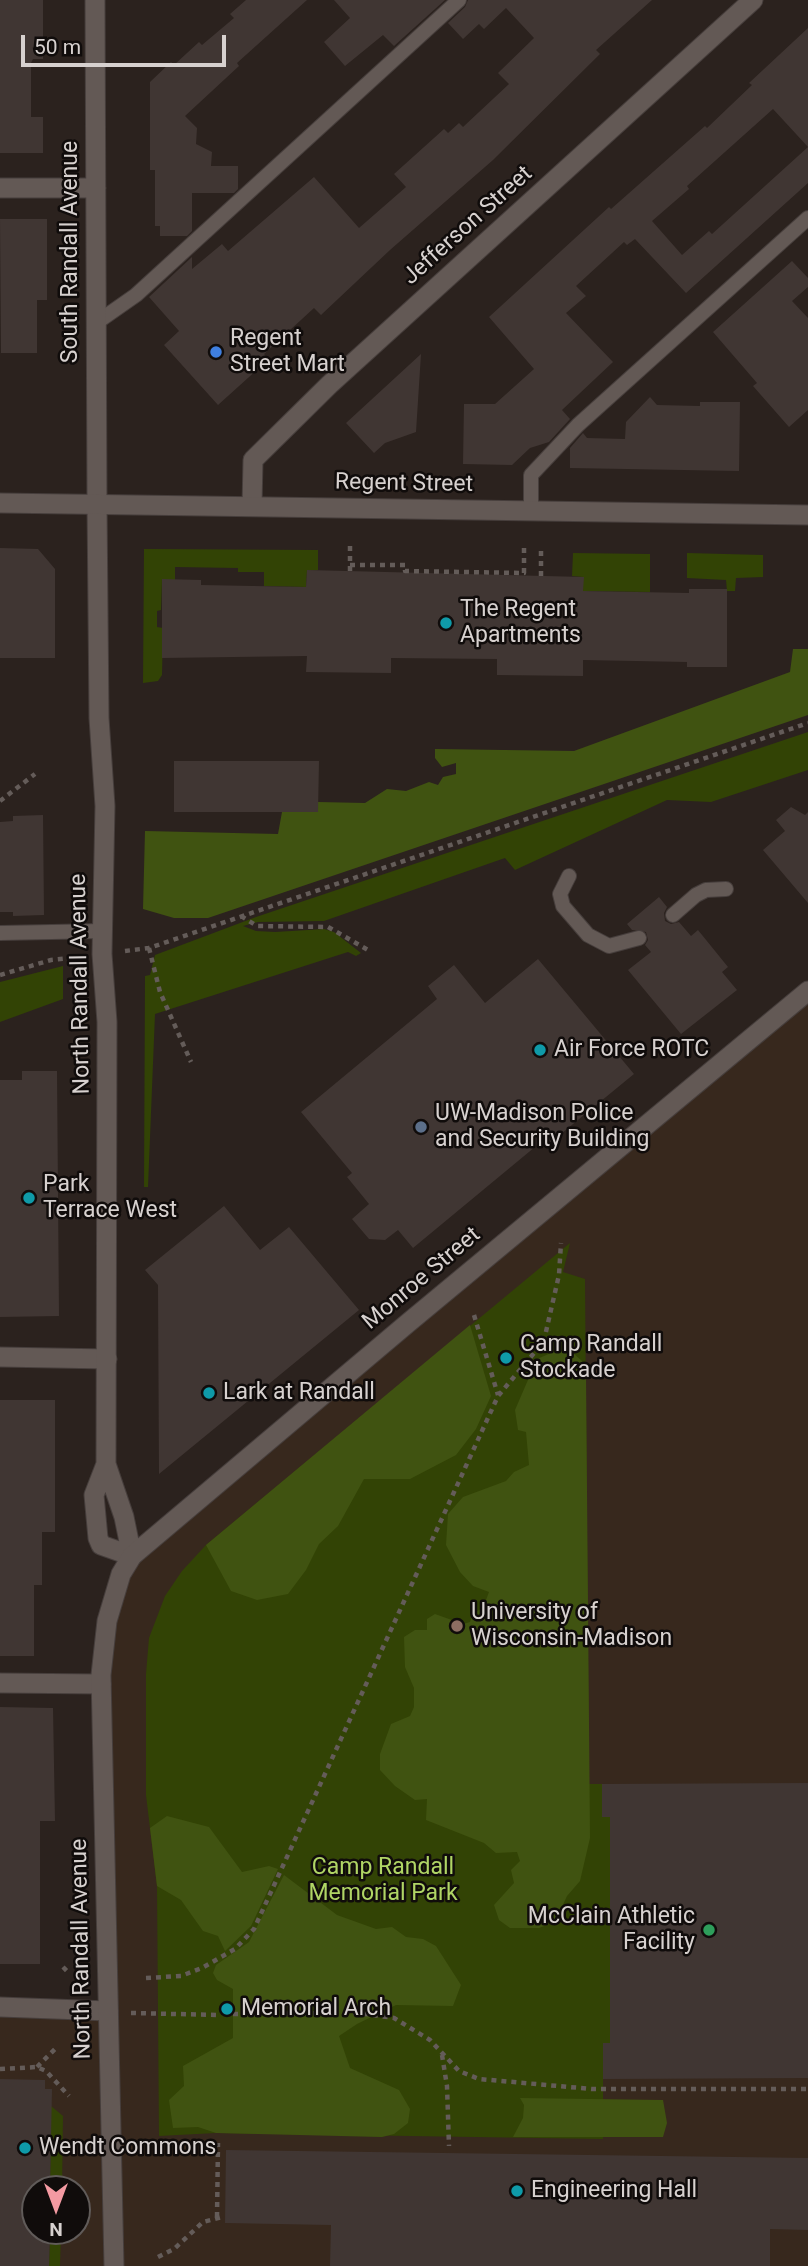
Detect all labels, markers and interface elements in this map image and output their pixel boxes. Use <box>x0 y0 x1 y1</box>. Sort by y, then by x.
scale bar <box>24 21 229 65</box>
text: 50 m <box>34 35 81 59</box>
street label: South Randall Avenue <box>57 141 85 363</box>
street label: Jefferson Street <box>398 161 538 291</box>
place label: Regent Street Mart <box>230 325 345 379</box>
marker: Regent Street Mart <box>208 344 224 360</box>
street label: Regent Street <box>335 469 473 499</box>
place label: The Regent Apartments <box>460 596 581 650</box>
marker: The Regent Apartments <box>438 615 454 631</box>
street label: North Randall Avenue <box>65 873 97 1095</box>
place label: Air Force ROTC <box>554 1036 709 1064</box>
marker: Air Force ROTC <box>532 1042 548 1058</box>
place label: UW-Madison Police and Security Building <box>435 1100 649 1154</box>
marker: UW-Madison Police and Security Building <box>413 1119 429 1135</box>
place label: Park Terrace West <box>43 1171 177 1225</box>
marker: Park Terrace West <box>21 1190 37 1206</box>
street label: Monroe Street <box>358 1222 486 1336</box>
place label: Camp Randall Stockade <box>520 1331 662 1385</box>
marker: Camp Randall Stockade <box>498 1350 514 1366</box>
place label: Lark at Randall <box>223 1379 375 1407</box>
marker: Lark at Randall <box>201 1385 217 1401</box>
place label: University of Wisconsin-Madison <box>471 1599 672 1653</box>
marker: University of Wisconsin-Madison <box>449 1618 465 1634</box>
street label: North Randall Avenue <box>66 1838 98 2060</box>
park label: Camp Randall Memorial Park <box>308 1854 458 1908</box>
place label: McClain Athletic Facility <box>528 1903 695 1957</box>
marker: McClain Athletic Facility <box>701 1922 717 1938</box>
place label: Memorial Arch <box>241 1995 391 2023</box>
marker: Memorial Arch <box>219 2001 235 2017</box>
place label: Wendt Commons <box>39 2134 216 2162</box>
marker: Wendt Commons <box>17 2140 33 2156</box>
north arrow <box>21 2175 91 2245</box>
place label: Engineering Hall <box>531 2177 697 2205</box>
marker: Engineering Hall <box>509 2183 525 2199</box>
text: N <box>49 2218 63 2241</box>

